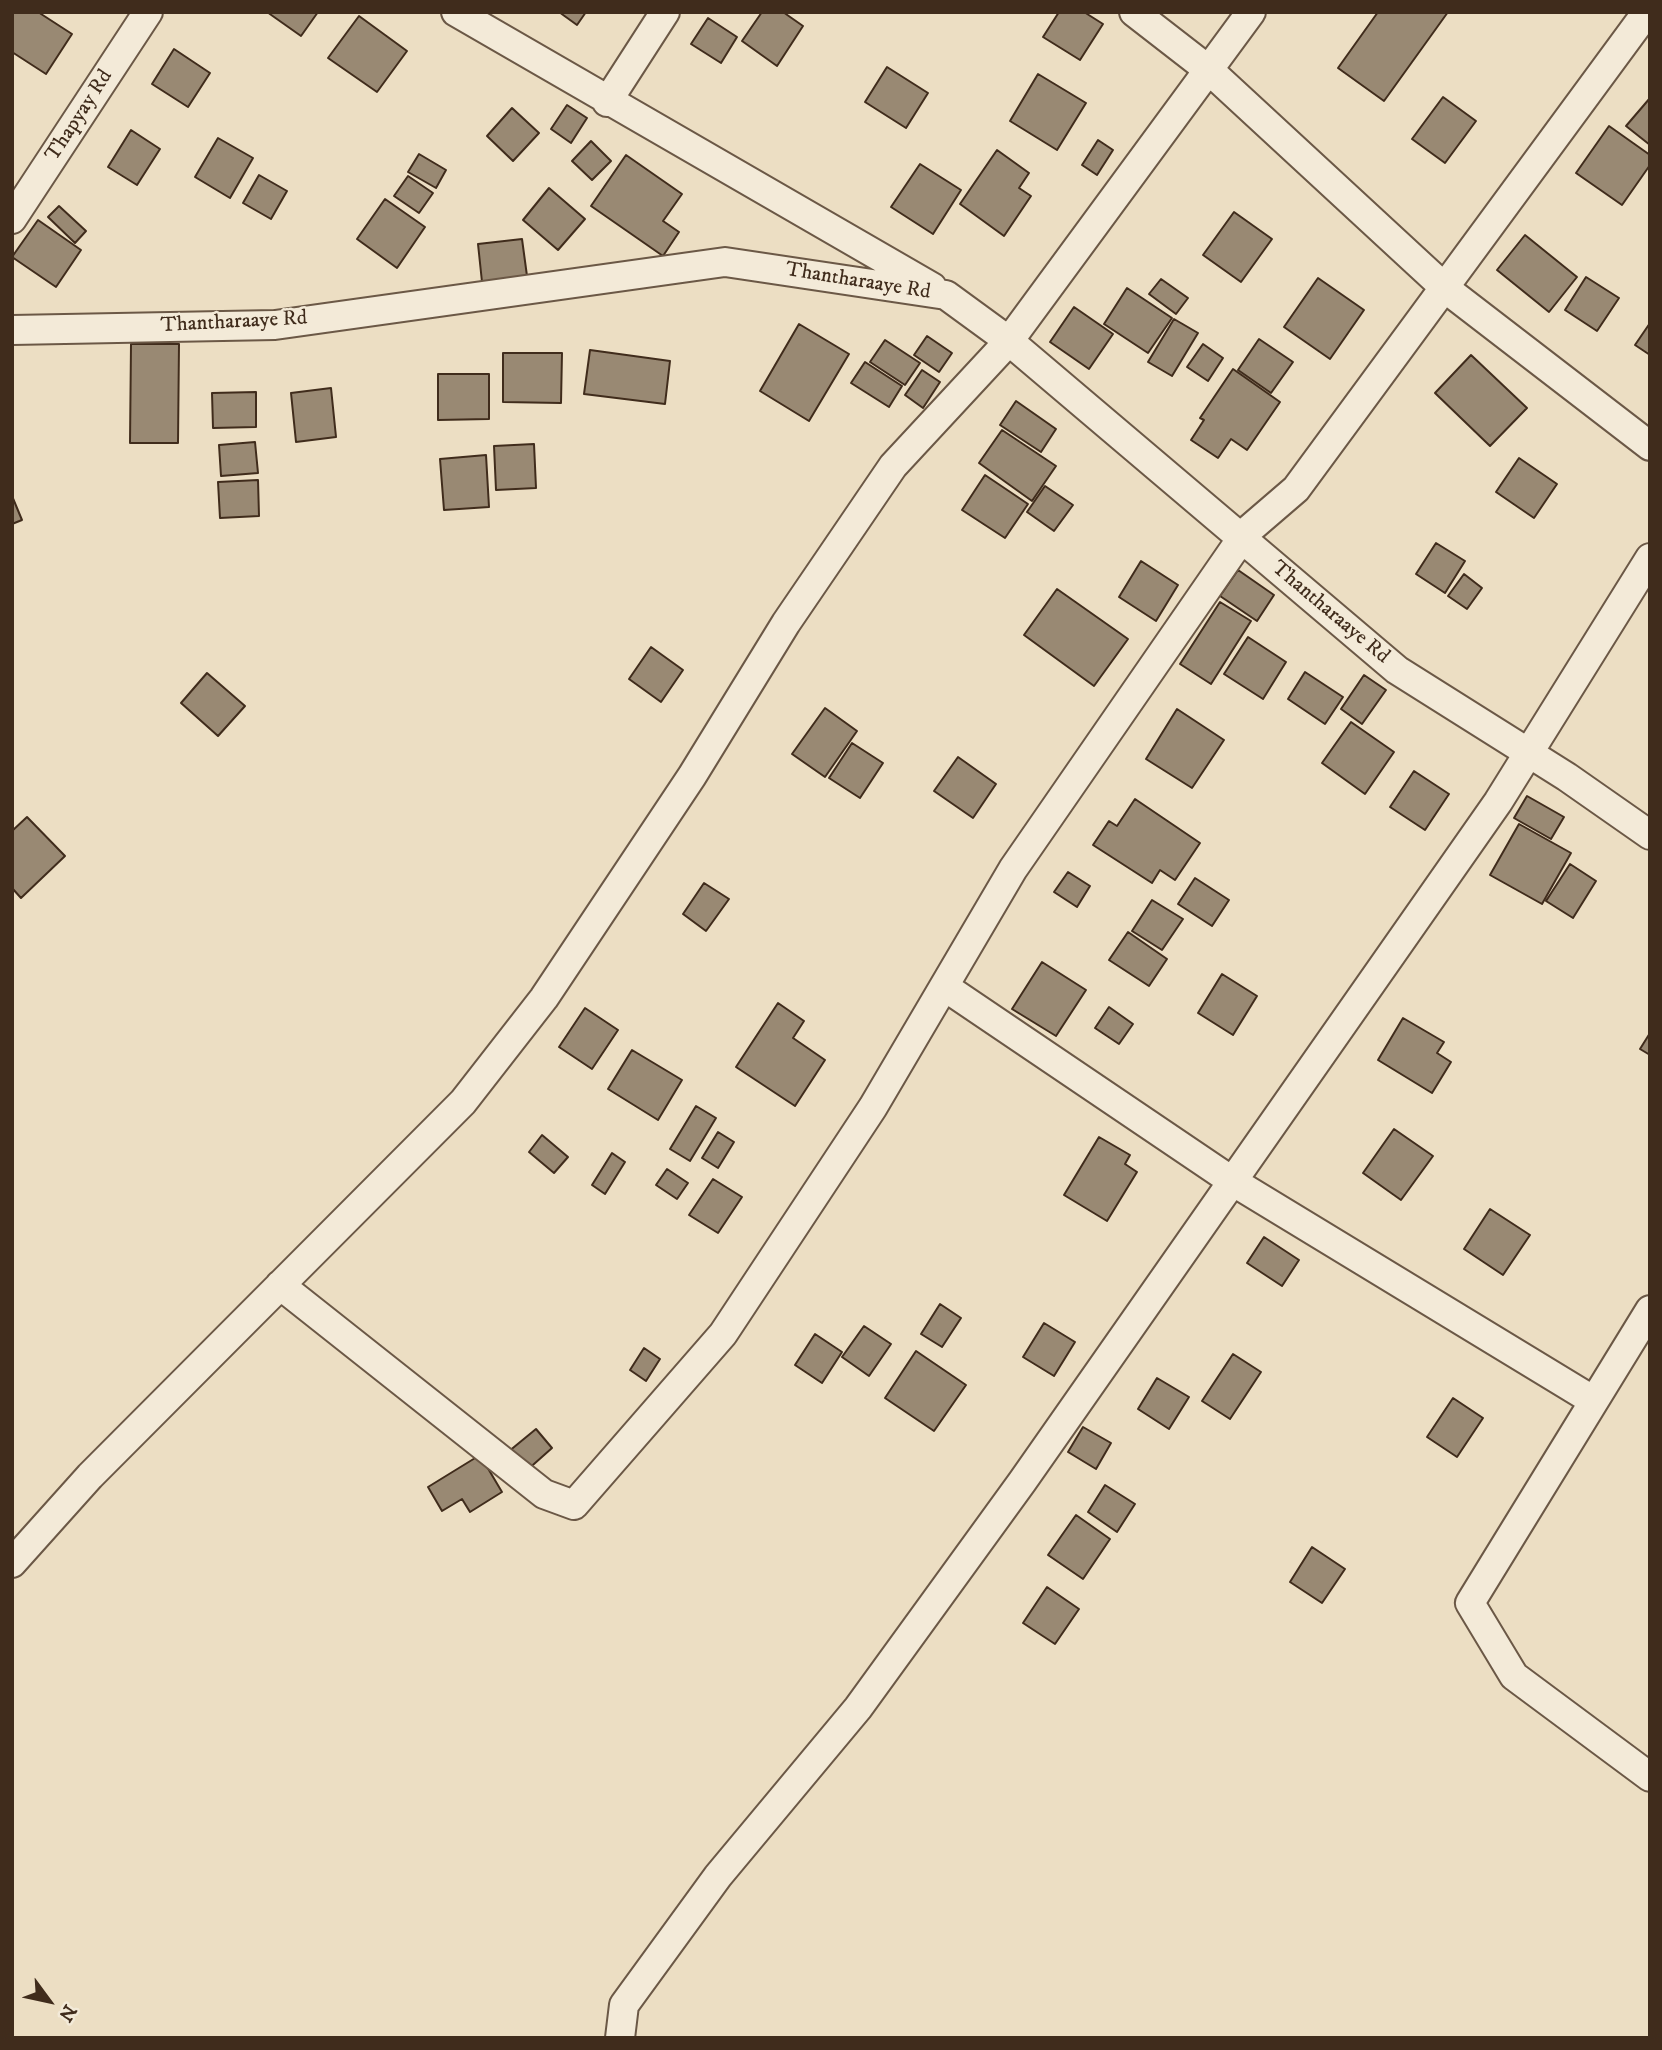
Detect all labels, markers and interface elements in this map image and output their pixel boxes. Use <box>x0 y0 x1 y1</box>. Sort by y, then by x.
street label: Thapyay Rd <box>41 65 119 167</box>
street label: Thantharaaye Rd <box>784 258 932 306</box>
street label: Thantharaaye Rd <box>160 307 308 339</box>
street label: Thantharaaye Rd <box>1266 556 1394 670</box>
north arrow <box>14 1966 84 2036</box>
text: N <box>53 2000 81 2026</box>

